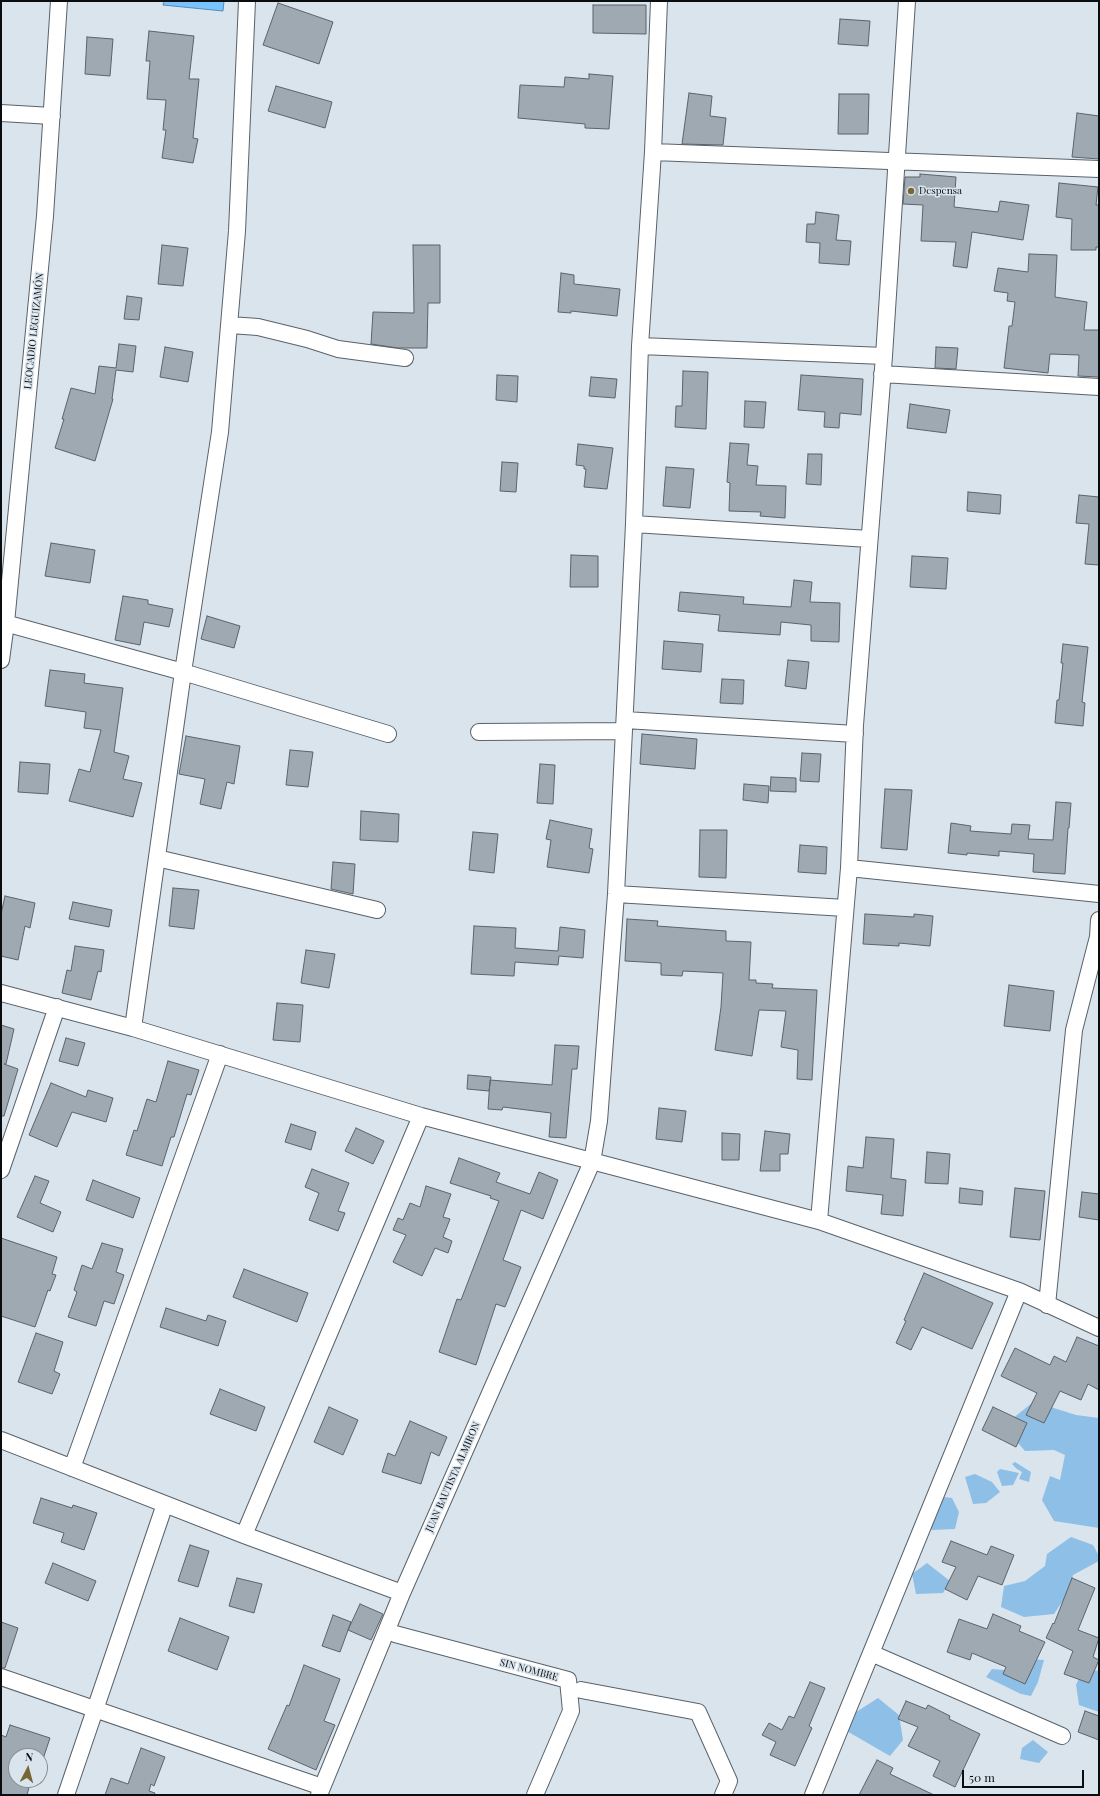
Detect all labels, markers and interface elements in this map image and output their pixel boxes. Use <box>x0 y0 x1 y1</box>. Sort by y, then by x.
place label: Despensa <box>919 185 962 197</box>
marker: Despensa <box>906 186 916 196</box>
street label: LEOCADIO LEGUIZAMÓN <box>22 272 46 390</box>
street label: JUAN BAUTISTA ALMIRON <box>423 1420 483 1534</box>
street label: SIN NOMBRE <box>498 1656 560 1684</box>
north arrow <box>8 1748 48 1788</box>
text: N <box>24 1749 34 1764</box>
scale bar <box>964 1762 1086 1788</box>
text: 50 m <box>969 1769 995 1785</box>

